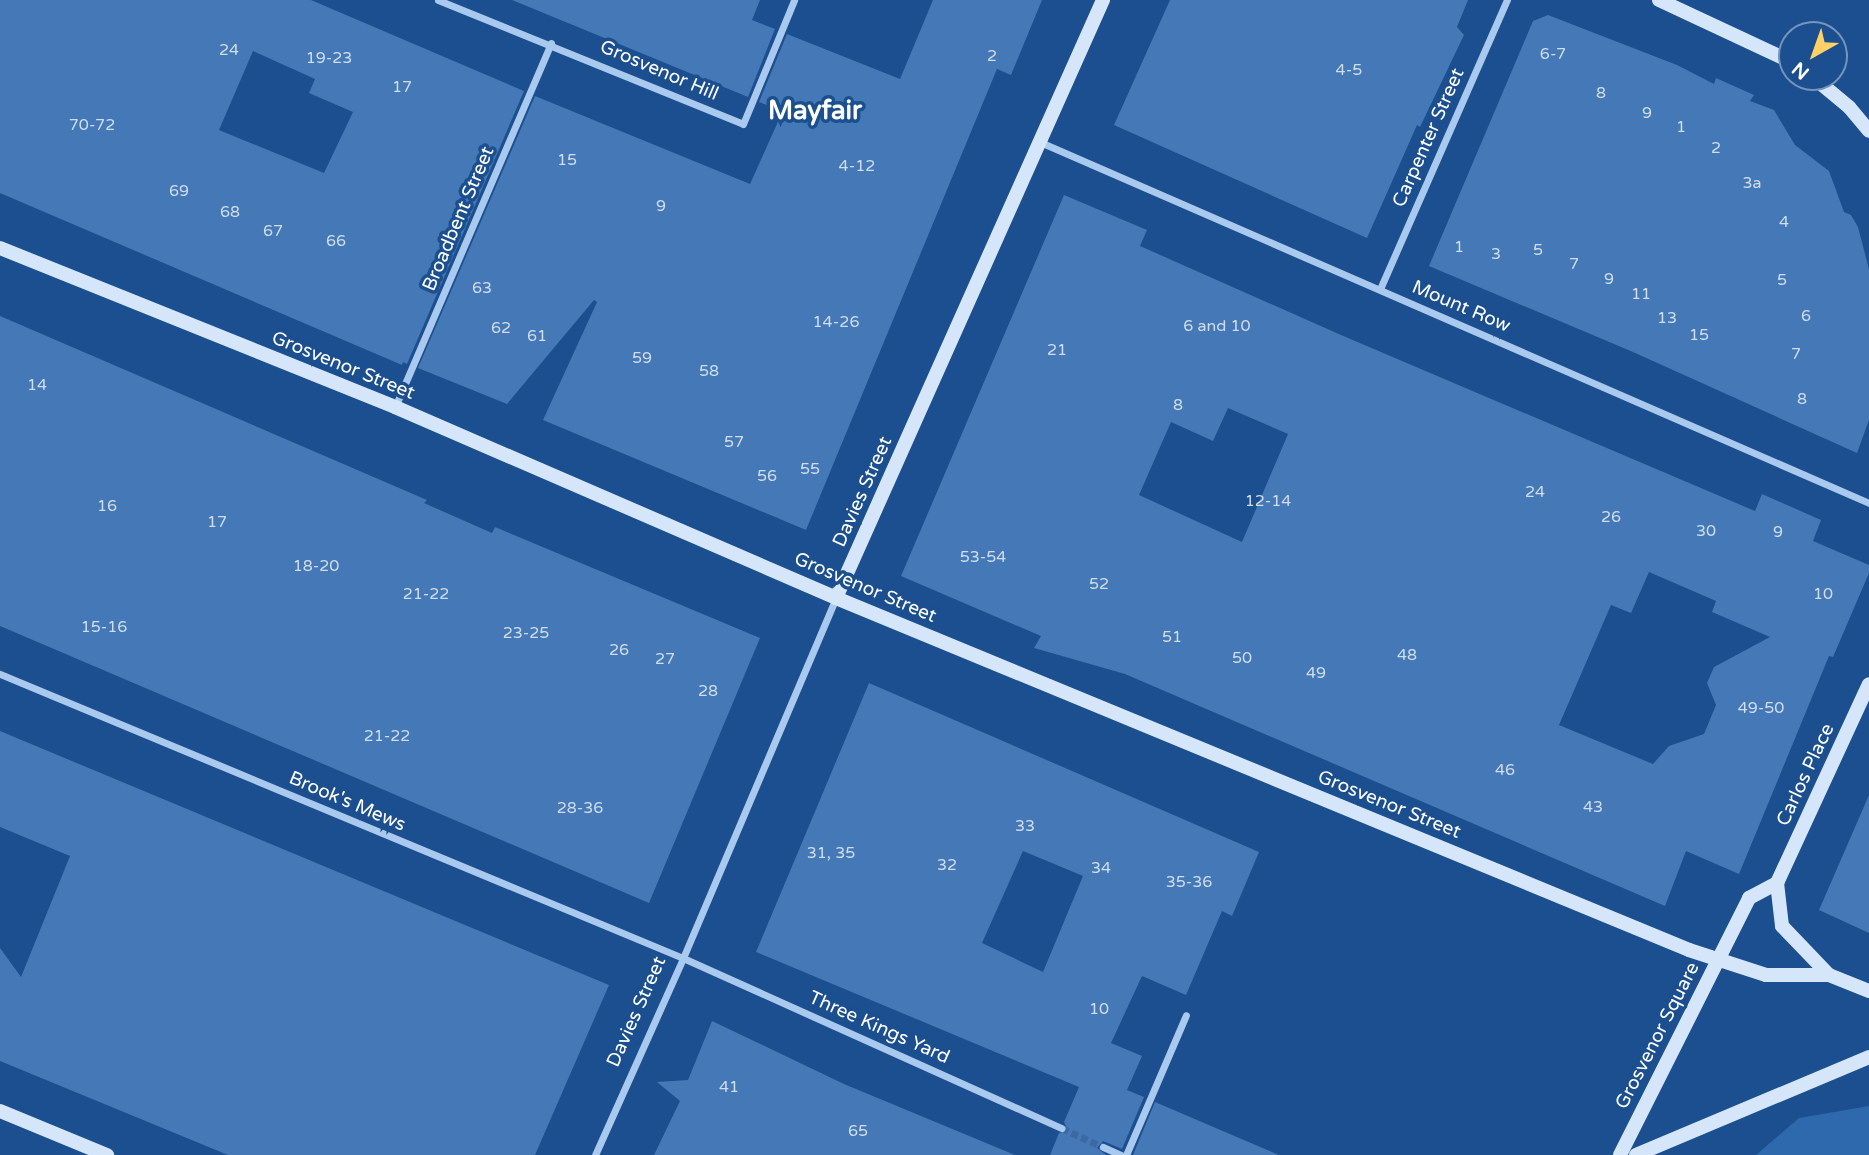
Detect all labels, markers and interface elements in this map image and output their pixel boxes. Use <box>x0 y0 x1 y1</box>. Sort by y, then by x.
north arrow <box>1778 21 1848 91</box>
street label: Grosvenor Hill <box>596 36 722 106</box>
house number: 24 <box>219 40 239 60</box>
house number: 6-7 <box>1540 44 1566 64</box>
house number: 2 <box>987 46 997 66</box>
house number: 19-23 <box>306 48 352 68</box>
text: N <box>1788 57 1814 84</box>
house number: 4-5 <box>1336 60 1362 80</box>
street label: Carpenter Street <box>1388 65 1470 211</box>
house number: 17 <box>392 77 412 97</box>
house number: 8 <box>1596 83 1606 103</box>
district label: Mayfair <box>768 95 862 127</box>
house number: 9 <box>1642 103 1652 123</box>
house number: 70-72 <box>69 115 115 135</box>
house number: 1 <box>1676 117 1686 137</box>
house number: 2 <box>1711 138 1721 158</box>
street label: Broadbent Street <box>418 143 500 295</box>
house number: 15 <box>557 150 577 170</box>
house number: 4-12 <box>839 156 875 176</box>
house number: 3a <box>1742 173 1762 193</box>
house number: 69 <box>169 181 189 201</box>
house number: 9 <box>656 196 666 216</box>
house number: 68 <box>220 202 240 222</box>
house number: 4 <box>1779 212 1789 232</box>
house number: 67 <box>263 221 283 241</box>
house number: 66 <box>326 231 346 251</box>
house number: 1 <box>1454 237 1464 257</box>
house number: 5 <box>1533 240 1543 260</box>
house number: 3 <box>1491 244 1501 264</box>
house number: 7 <box>1569 254 1579 274</box>
house number: 9 <box>1604 269 1614 289</box>
house number: 5 <box>1777 270 1787 290</box>
street label: Mount Row <box>1408 276 1514 338</box>
house number: 63 <box>472 278 492 298</box>
house number: 11 <box>1631 284 1651 304</box>
house number: 6 <box>1801 306 1811 326</box>
house number: 13 <box>1657 308 1677 328</box>
house number: 14-26 <box>813 312 859 332</box>
house number: 6 and 10 <box>1183 316 1251 336</box>
house number: 62 <box>491 318 511 338</box>
house number: 15 <box>1689 325 1709 345</box>
house number: 61 <box>527 326 547 346</box>
street label: Grosvenor Street <box>268 327 418 405</box>
house number: 21 <box>1047 340 1067 360</box>
house number: 7 <box>1791 344 1801 364</box>
house number: 59 <box>632 348 652 368</box>
house number: 58 <box>699 361 719 381</box>
house number: 14 <box>27 375 47 395</box>
house number: 8 <box>1797 389 1807 409</box>
house number: 8 <box>1173 395 1183 415</box>
house number: 57 <box>724 432 744 452</box>
street label: Davies Street <box>828 433 898 551</box>
house number: 55 <box>800 459 820 479</box>
house number: 56 <box>757 466 777 486</box>
house number: 24 <box>1525 482 1545 502</box>
house number: 12-14 <box>1245 491 1291 511</box>
house number: 16 <box>97 496 117 516</box>
house number: 26 <box>1601 507 1621 527</box>
house number: 17 <box>207 512 227 532</box>
house number: 30 <box>1696 521 1716 541</box>
house number: 9 <box>1773 522 1783 542</box>
house number: 53-54 <box>960 547 1006 567</box>
street label: Grosvenor Street <box>790 548 940 628</box>
house number: 18-20 <box>293 556 339 576</box>
house number: 52 <box>1089 574 1109 594</box>
house number: 21-22 <box>403 584 449 604</box>
house number: 10 <box>1813 584 1833 604</box>
house number: 15-16 <box>81 617 127 637</box>
house number: 23-25 <box>503 623 549 643</box>
house number: 51 <box>1162 627 1182 647</box>
house number: 26 <box>609 640 629 660</box>
house number: 48 <box>1397 645 1417 665</box>
house number: 50 <box>1232 648 1252 668</box>
house number: 27 <box>655 649 675 669</box>
house number: 49 <box>1306 663 1326 683</box>
house number: 28 <box>698 681 718 701</box>
house number: 49-50 <box>1738 698 1784 718</box>
street label: Carlos Place <box>1772 720 1840 830</box>
house number: 21-22 <box>364 726 410 746</box>
house number: 46 <box>1495 760 1515 780</box>
street label: Grosvenor Street <box>1314 766 1464 844</box>
street label: Brook's Mews <box>285 767 409 837</box>
house number: 43 <box>1583 797 1603 817</box>
house number: 28-36 <box>557 798 603 818</box>
house number: 33 <box>1015 816 1035 836</box>
house number: 31, 35 <box>807 843 855 863</box>
house number: 32 <box>937 855 957 875</box>
house number: 34 <box>1091 858 1111 878</box>
house number: 35-36 <box>1166 872 1212 892</box>
street label: Davies Street <box>602 953 672 1071</box>
street label: Grosvenor Square <box>1611 959 1705 1113</box>
street label: Three Kings Yard <box>805 987 953 1069</box>
house number: 10 <box>1089 999 1109 1019</box>
house number: 41 <box>719 1077 739 1097</box>
house number: 65 <box>848 1121 868 1141</box>

